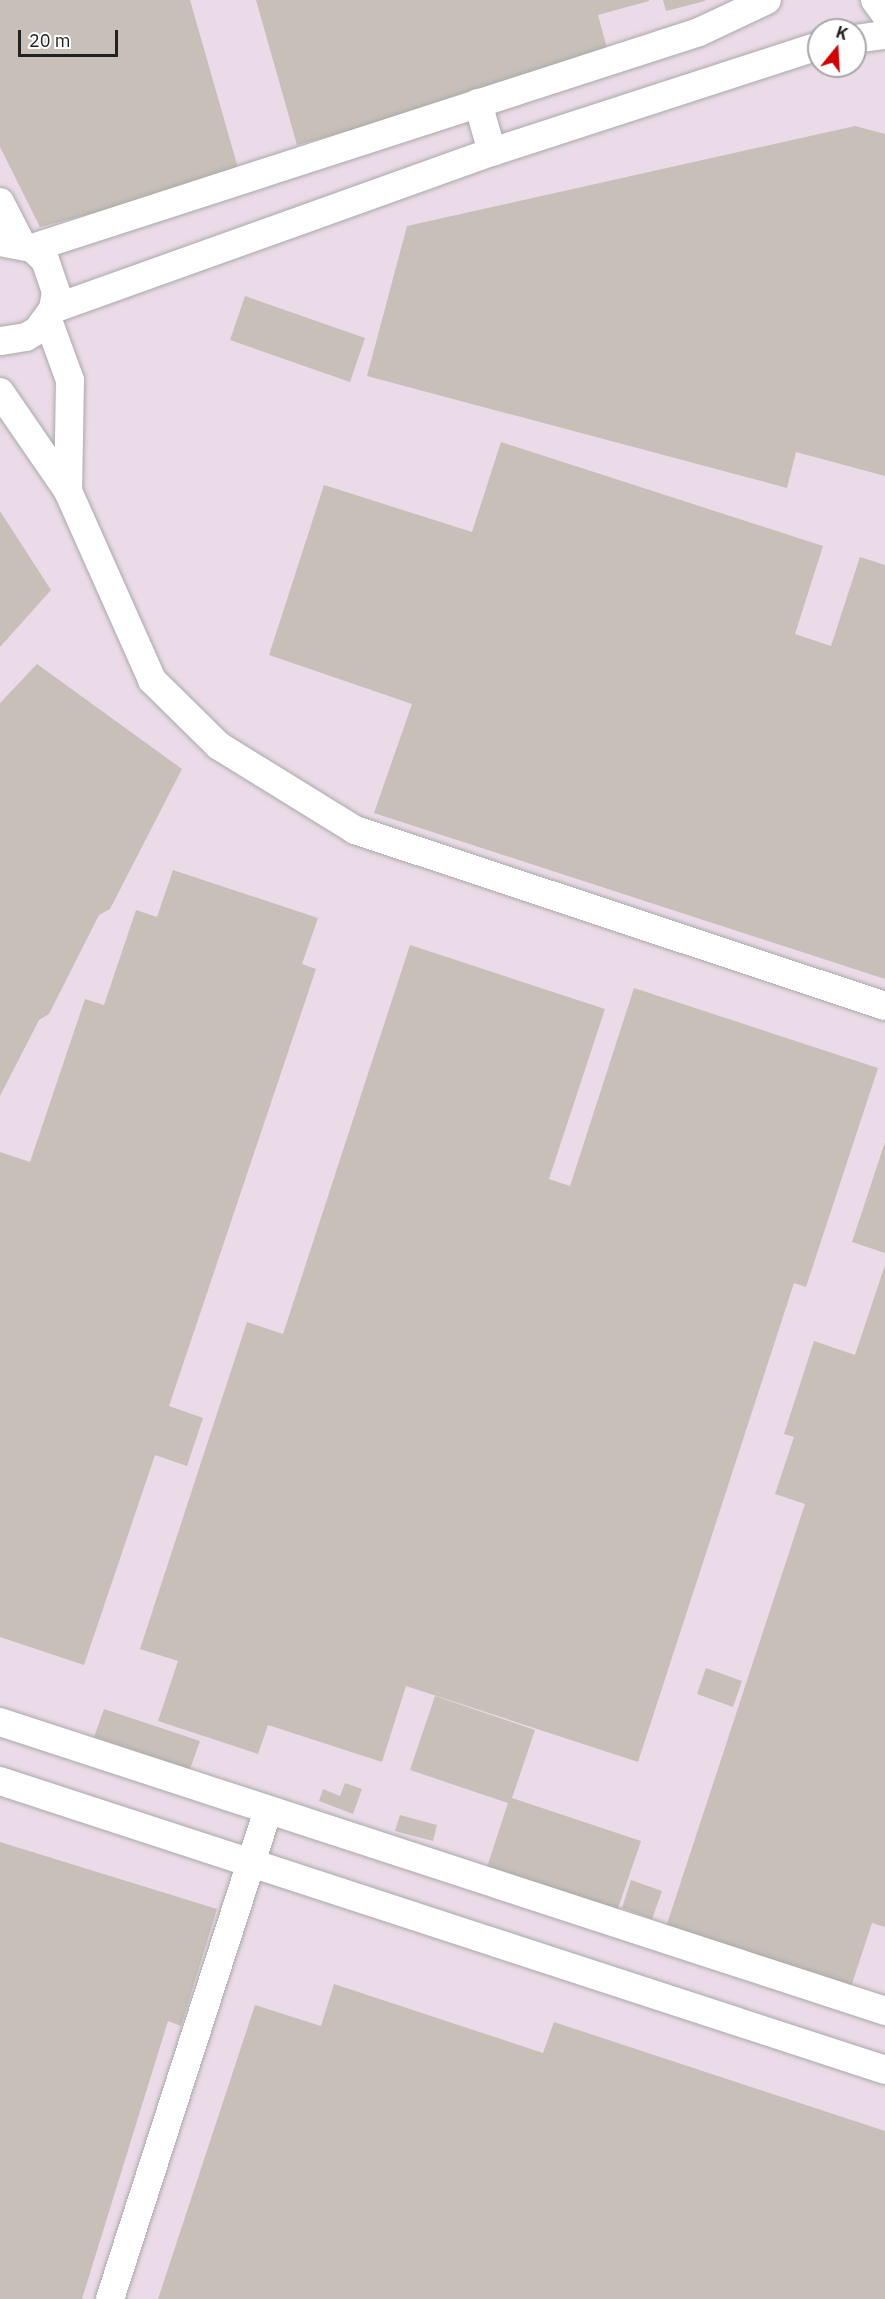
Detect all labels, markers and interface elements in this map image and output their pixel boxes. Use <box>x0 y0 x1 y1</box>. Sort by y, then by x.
scale bar <box>21 18 122 56</box>
north arrow <box>807 18 867 78</box>
text: K <box>834 22 850 44</box>
text: 20 m <box>29 29 71 52</box>

